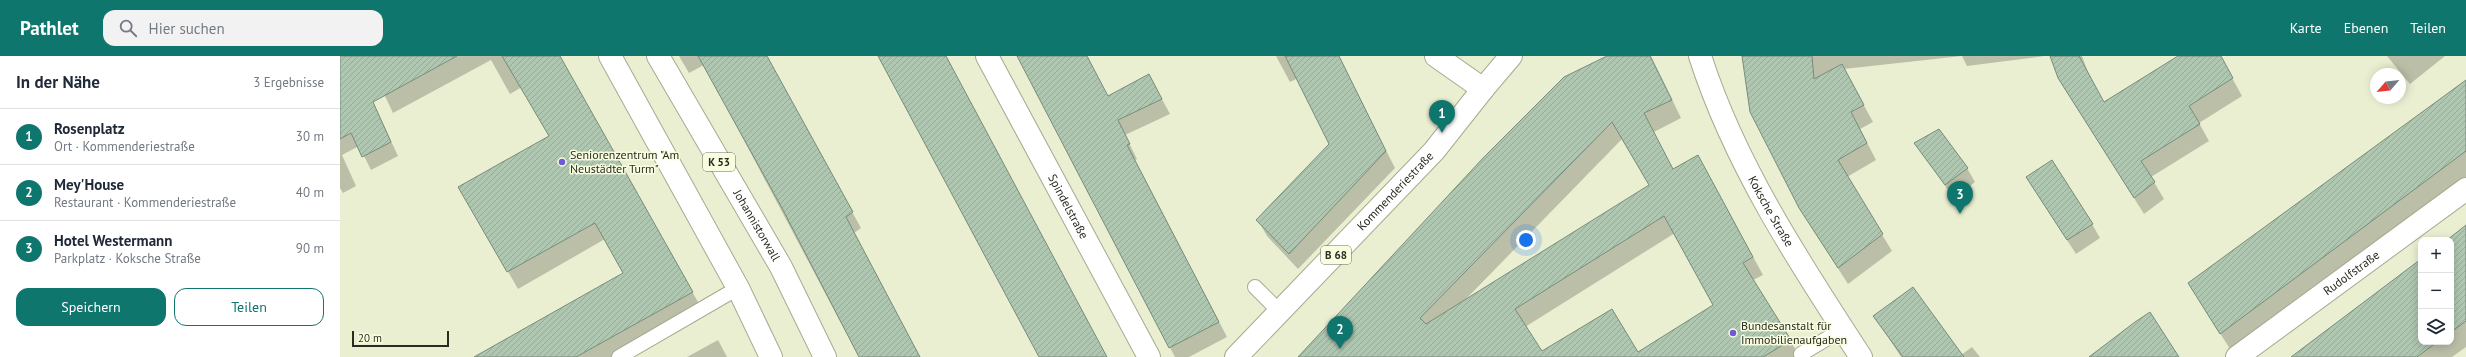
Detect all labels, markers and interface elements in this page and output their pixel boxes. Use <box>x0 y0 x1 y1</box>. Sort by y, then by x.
search box <box>103 10 383 46</box>
text: Pathlet <box>20 16 79 40</box>
icon: search <box>117 17 139 39</box>
text: Hier suchen <box>149 19 225 38</box>
text: Karte <box>2290 19 2322 37</box>
text: Ebenen <box>2344 19 2388 37</box>
text: Teilen <box>2410 19 2446 37</box>
north arrow <box>2370 68 2406 104</box>
text: In der Nähe <box>16 71 100 93</box>
text: 3 Ergebnisse <box>253 74 324 91</box>
pin: 1 <box>1429 100 1455 133</box>
text: Rosenplatz <box>54 119 125 138</box>
text: 1 <box>25 128 33 145</box>
text: 30 m <box>296 128 324 145</box>
text: Ort · Kommenderiestraße <box>54 138 195 155</box>
place label: Seniorenzentrum "Am Neustädter Turm" <box>570 147 679 176</box>
street label: Kommenderiestraße <box>1354 148 1436 233</box>
road number: K 53 <box>703 153 735 171</box>
marker: Seniorenzentrum "Am Neustädter Turm" <box>557 157 567 167</box>
street label: Spindelstraße <box>1045 171 1092 241</box>
street label: Koksche Straße <box>1745 173 1797 249</box>
text: Mey'House <box>54 175 124 194</box>
pin: 3 <box>1947 181 1973 214</box>
text: 2 <box>25 184 33 201</box>
text: 40 m <box>296 184 324 201</box>
street label: Johannistorwall <box>730 186 784 264</box>
text: Restaurant · Kommenderiestraße <box>54 194 236 211</box>
your location <box>1516 230 1536 250</box>
text: Hotel Westermann <box>54 231 172 250</box>
map controls <box>2418 237 2454 345</box>
button: + <box>2418 237 2454 273</box>
text: 3 <box>25 240 33 257</box>
text: 90 m <box>296 240 324 257</box>
road number: B 68 <box>1321 246 1351 264</box>
street label: Rudolfstraße <box>2320 247 2382 298</box>
text: Parkplatz · Koksche Straße <box>54 250 201 267</box>
button: − <box>2418 273 2454 309</box>
button: Speichern <box>16 288 166 326</box>
button: Teilen <box>174 288 324 326</box>
button: layers <box>2418 309 2454 345</box>
pin: 2 <box>1327 316 1353 349</box>
place label: Bundesanstalt für Immobilienaufgaben <box>1741 318 1847 347</box>
marker: Bundesanstalt für Immobilienaufgaben <box>1728 328 1738 338</box>
scale bar <box>352 329 449 348</box>
text: 20 m <box>358 331 382 345</box>

